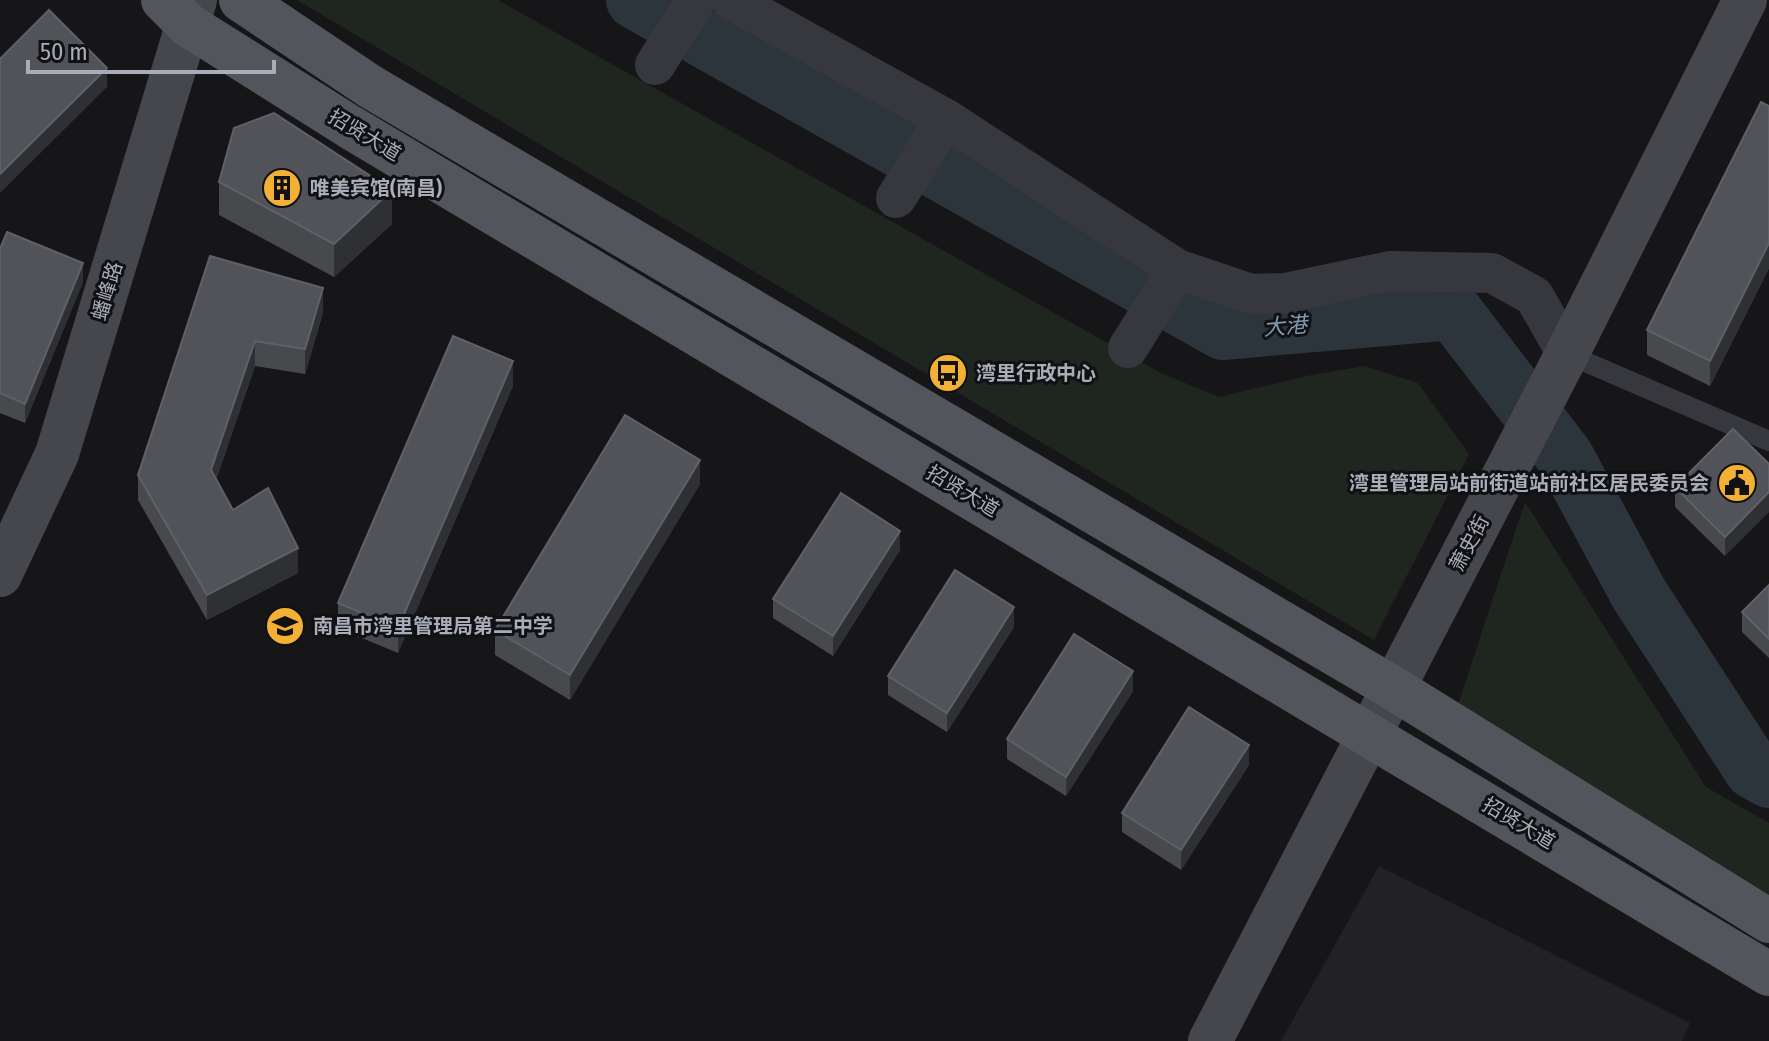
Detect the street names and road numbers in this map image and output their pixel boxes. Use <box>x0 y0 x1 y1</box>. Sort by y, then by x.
street label: 招贤大道 <box>325 104 405 166</box>
street label: 蟠峰路 <box>87 259 127 323</box>
street label: 招贤大道 <box>923 460 1003 522</box>
street label: 萧史街 <box>1444 511 1494 575</box>
street label: 招贤大道 <box>1479 792 1559 854</box>

